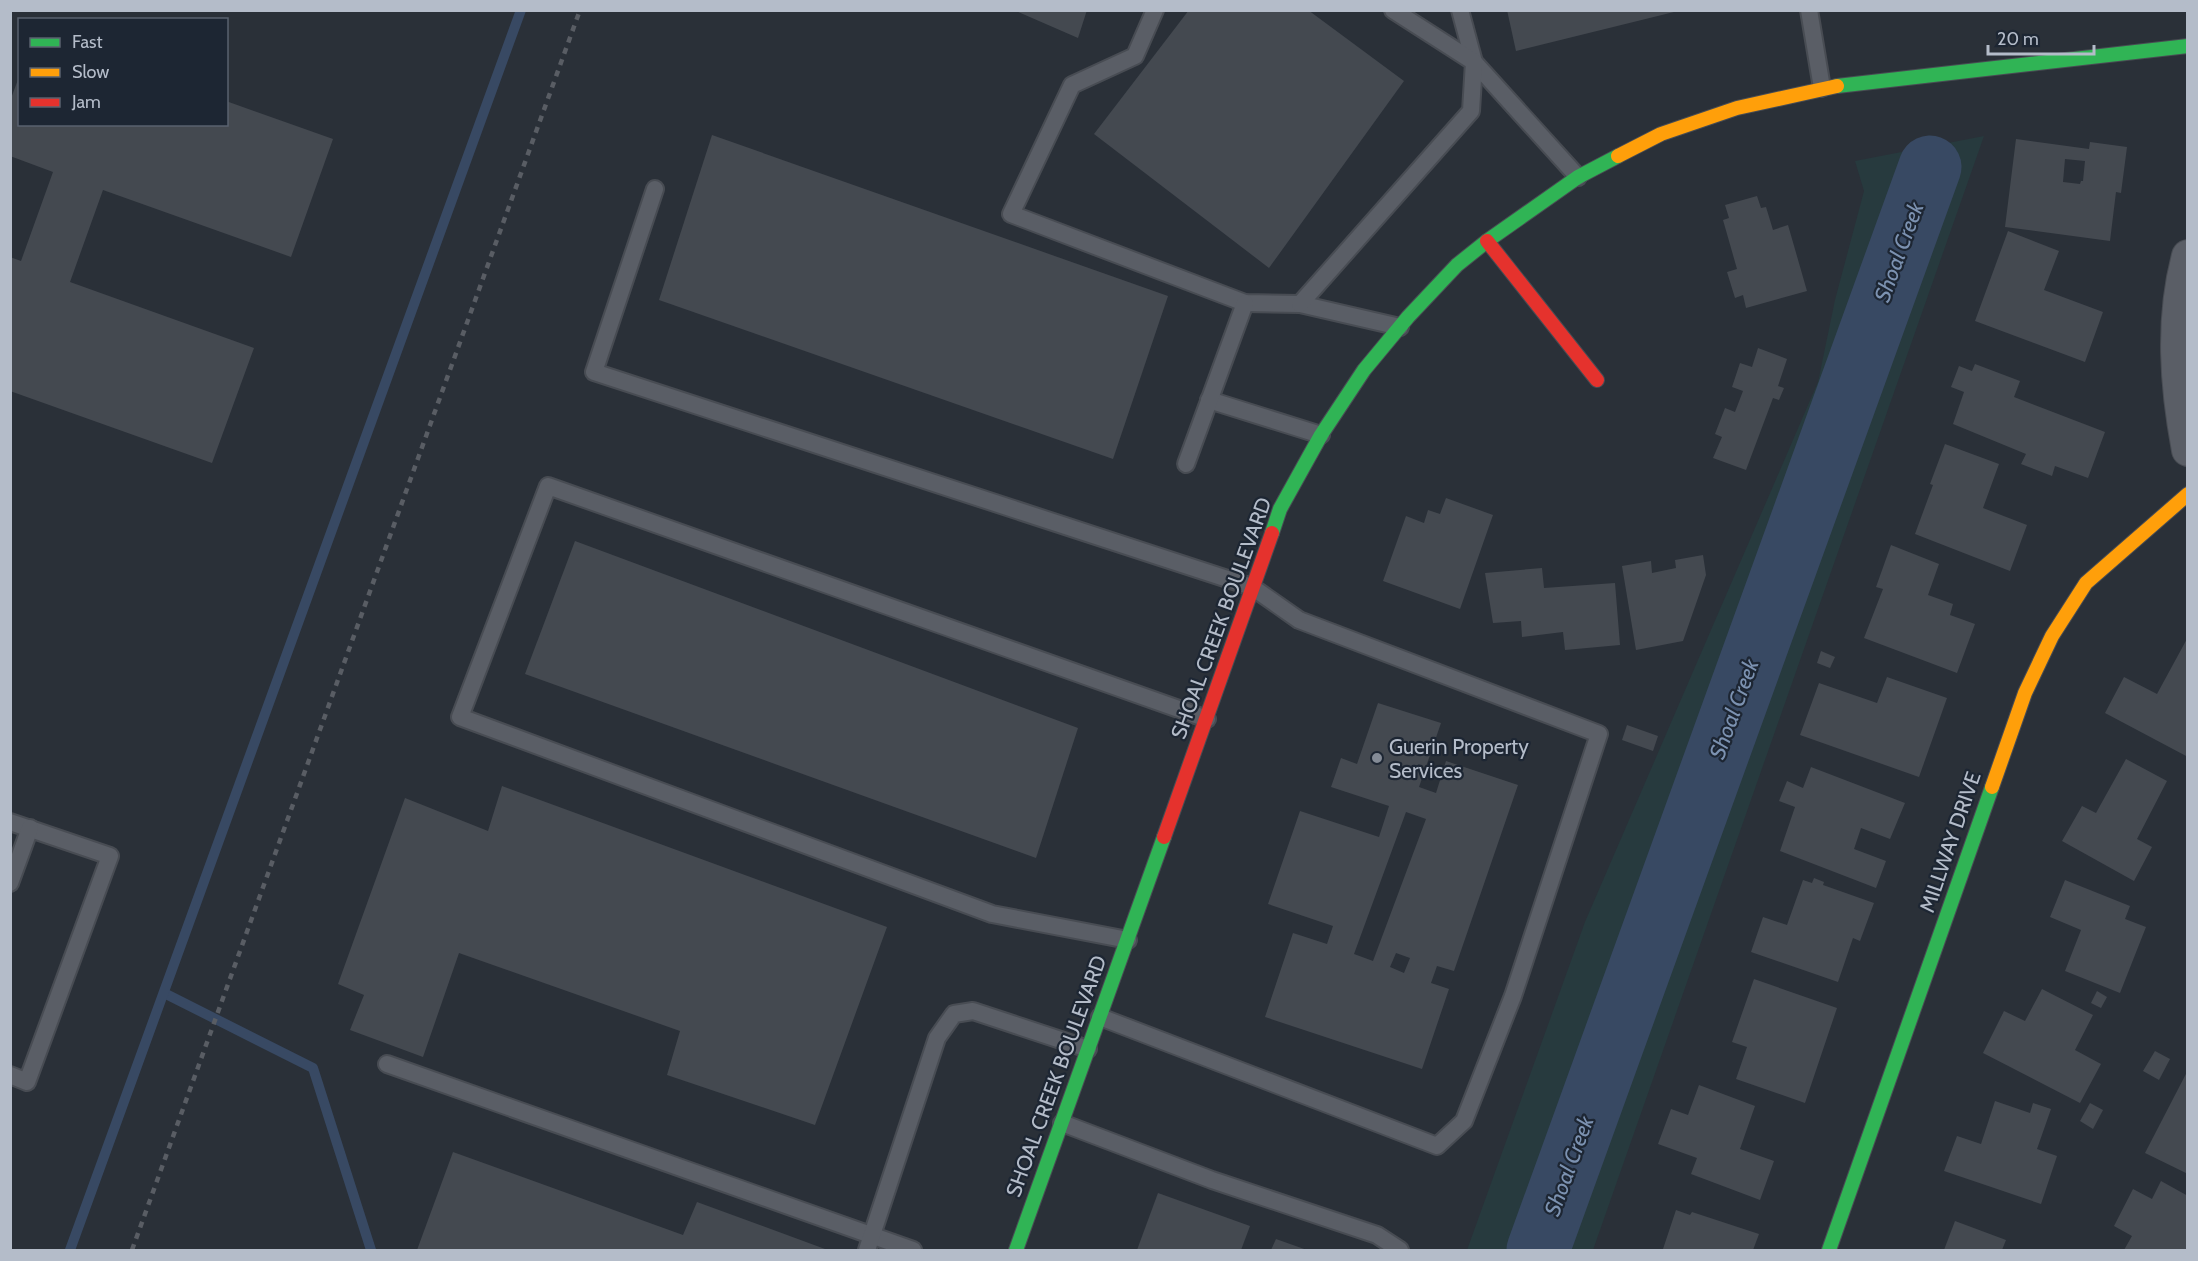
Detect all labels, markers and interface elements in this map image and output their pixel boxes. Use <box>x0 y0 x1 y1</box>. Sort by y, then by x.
legend <box>18 18 228 126</box>
scale bar <box>1988 18 2094 56</box>
text: 20 m <box>1997 28 2039 50</box>
text: Fast <box>72 31 103 53</box>
text: Slow <box>72 61 109 83</box>
text: Jam <box>71 91 101 113</box>
water label: Shoal Creek <box>1868 198 1930 306</box>
street label: SHOAL CREEK BOULEVARD <box>1166 494 1276 742</box>
water label: Shoal Creek <box>1703 655 1765 763</box>
place label: Guerin Property Services <box>1389 734 1529 783</box>
marker: Guerin Property Services <box>1370 751 1384 765</box>
street label: MILLWAY DRIVE <box>1914 768 1986 916</box>
street label: SHOAL CREEK BOULEVARD <box>1001 952 1111 1200</box>
water label: Shoal Creek <box>1538 1112 1600 1220</box>

